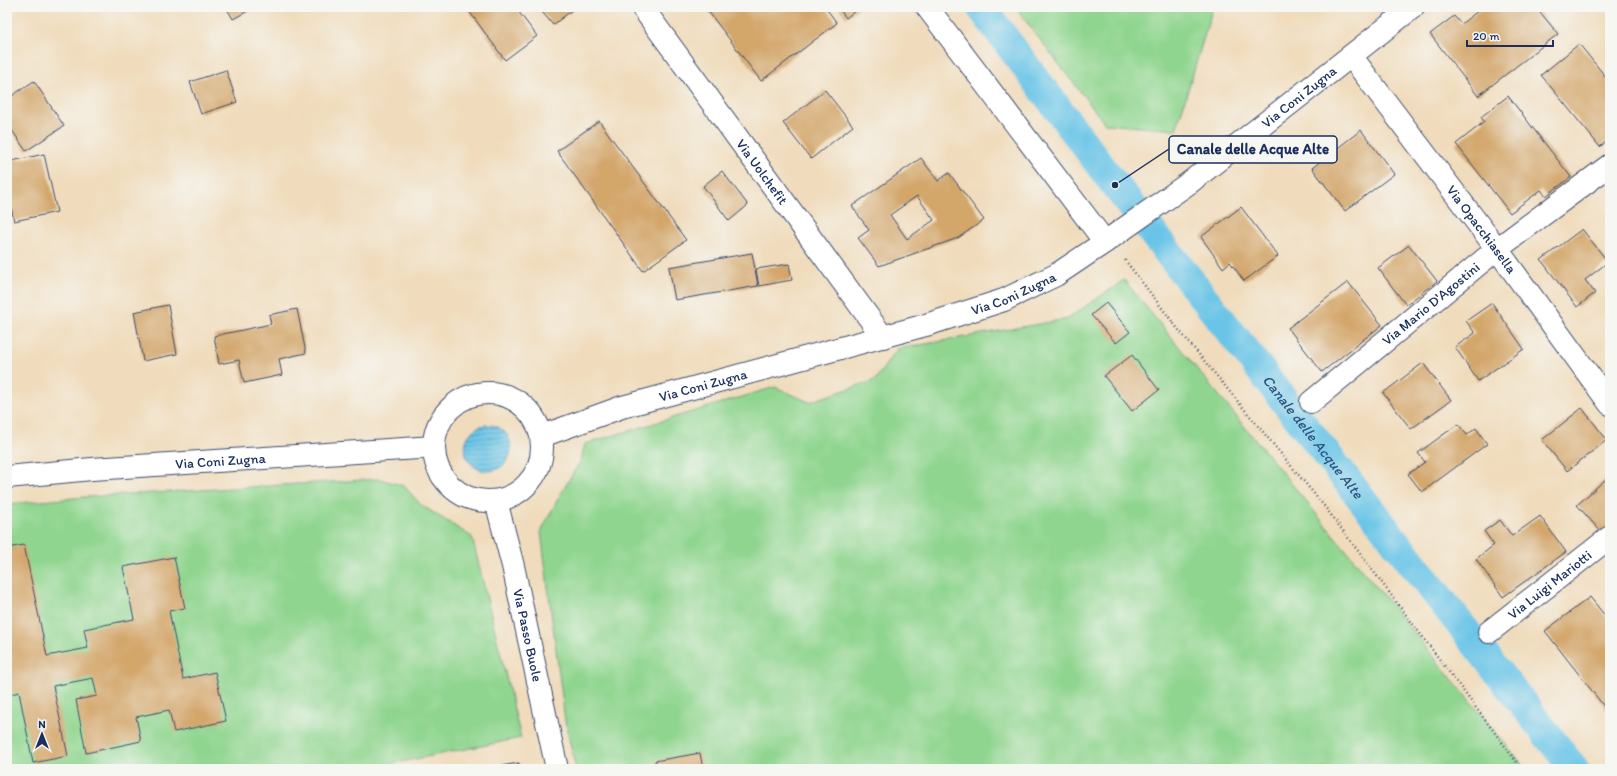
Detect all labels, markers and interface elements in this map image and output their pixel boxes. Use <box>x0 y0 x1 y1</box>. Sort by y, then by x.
scale bar <box>1467 22 1553 48</box>
text: 20 m <box>1473 29 1500 43</box>
street label: Via Coni Zugna <box>1258 62 1340 131</box>
street label: Via Uolchefit <box>733 136 792 208</box>
callout: Canale delle Acque Alte <box>1169 136 1337 163</box>
text: Canale delle Acque Alte <box>1177 140 1329 159</box>
street label: Via Opacchiasella <box>1443 182 1521 277</box>
street label: Via Mario D'Agostini <box>1378 258 1483 349</box>
street label: Via Coni Zugna <box>969 268 1059 319</box>
street label: Via Coni Zugna <box>657 365 750 405</box>
water label: Canale delle Acque Alte <box>1259 371 1368 503</box>
street label: Via Coni Zugna <box>175 449 267 472</box>
street label: Via Luigi Mariotti <box>1504 546 1595 623</box>
street label: Via Passo Buole <box>510 587 546 684</box>
north arrow <box>22 714 62 754</box>
text: N <box>38 718 46 731</box>

